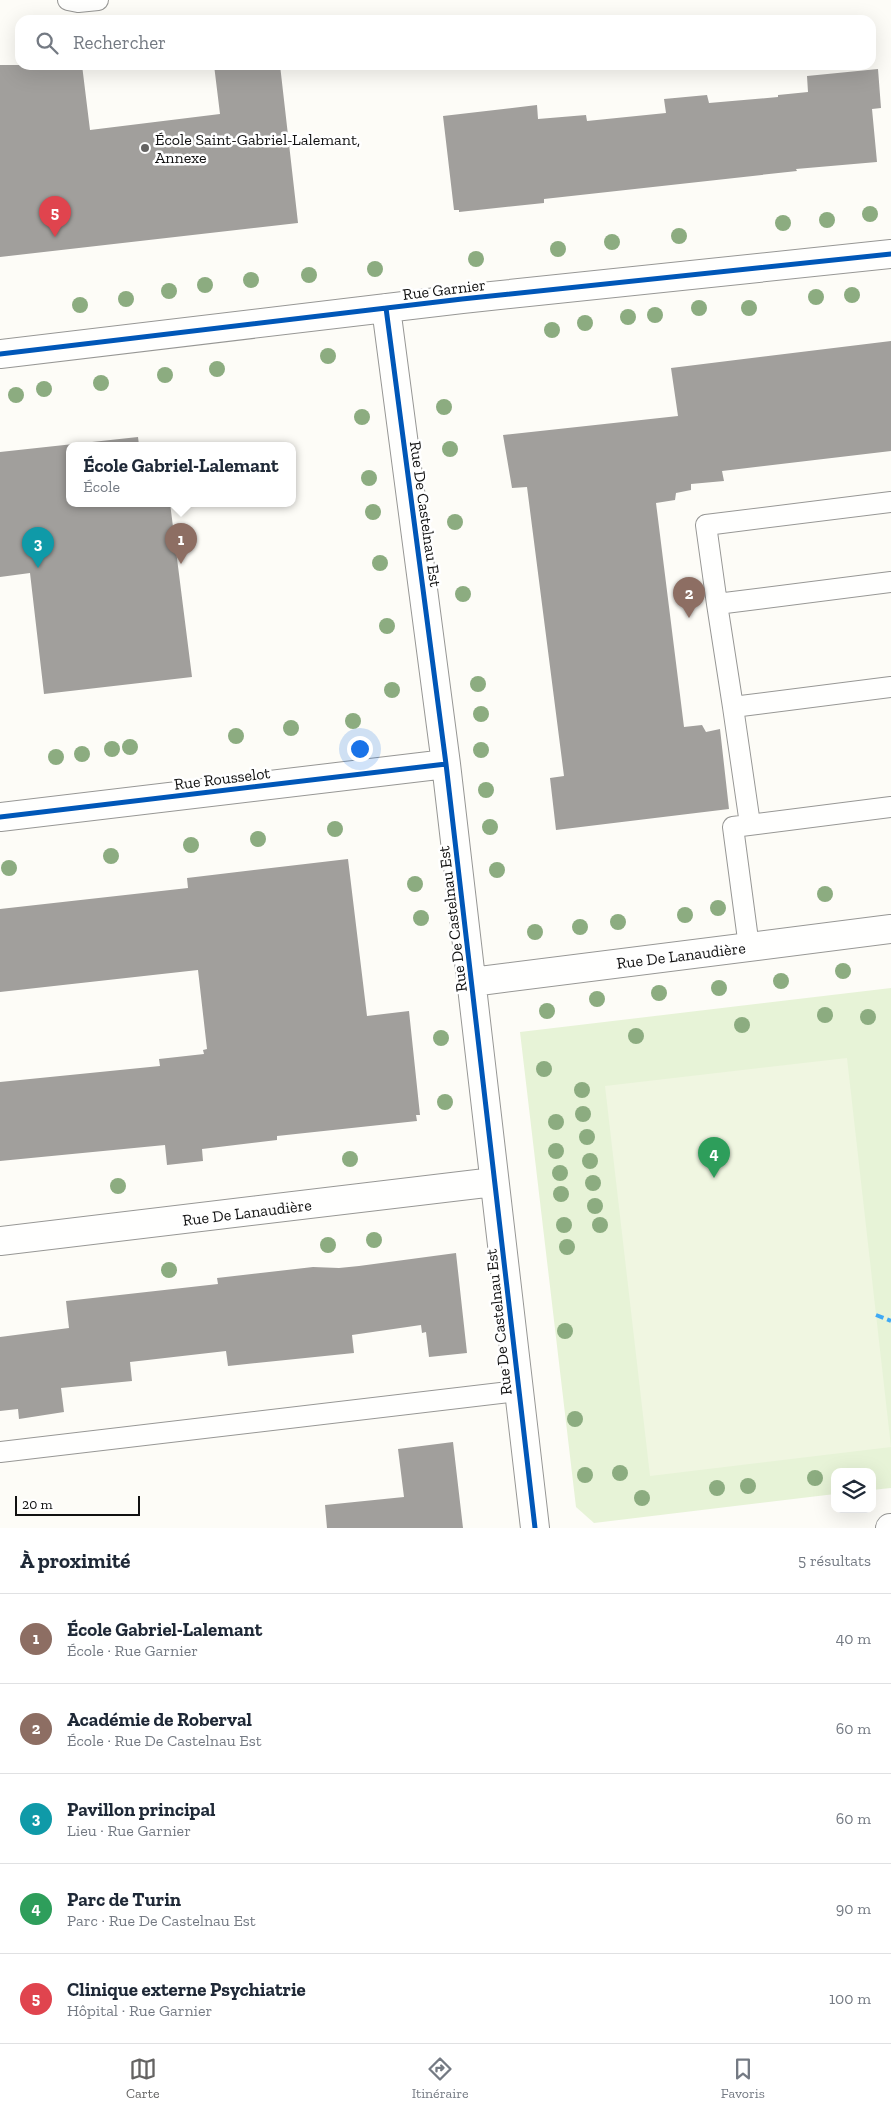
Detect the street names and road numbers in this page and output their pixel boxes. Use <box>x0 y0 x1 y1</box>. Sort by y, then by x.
street label: Rue Garnier <box>402 275 487 304</box>
street label: Rue De Castelnau Est <box>406 440 445 588</box>
street label: Rue Rousselot <box>173 763 271 794</box>
street label: Rue De Castelnau Est <box>434 845 471 993</box>
street label: Rue De Lanaudière <box>615 938 747 973</box>
street label: Rue De Lanaudière <box>181 1195 313 1230</box>
street label: Rue De Castelnau Est <box>481 1248 516 1396</box>

